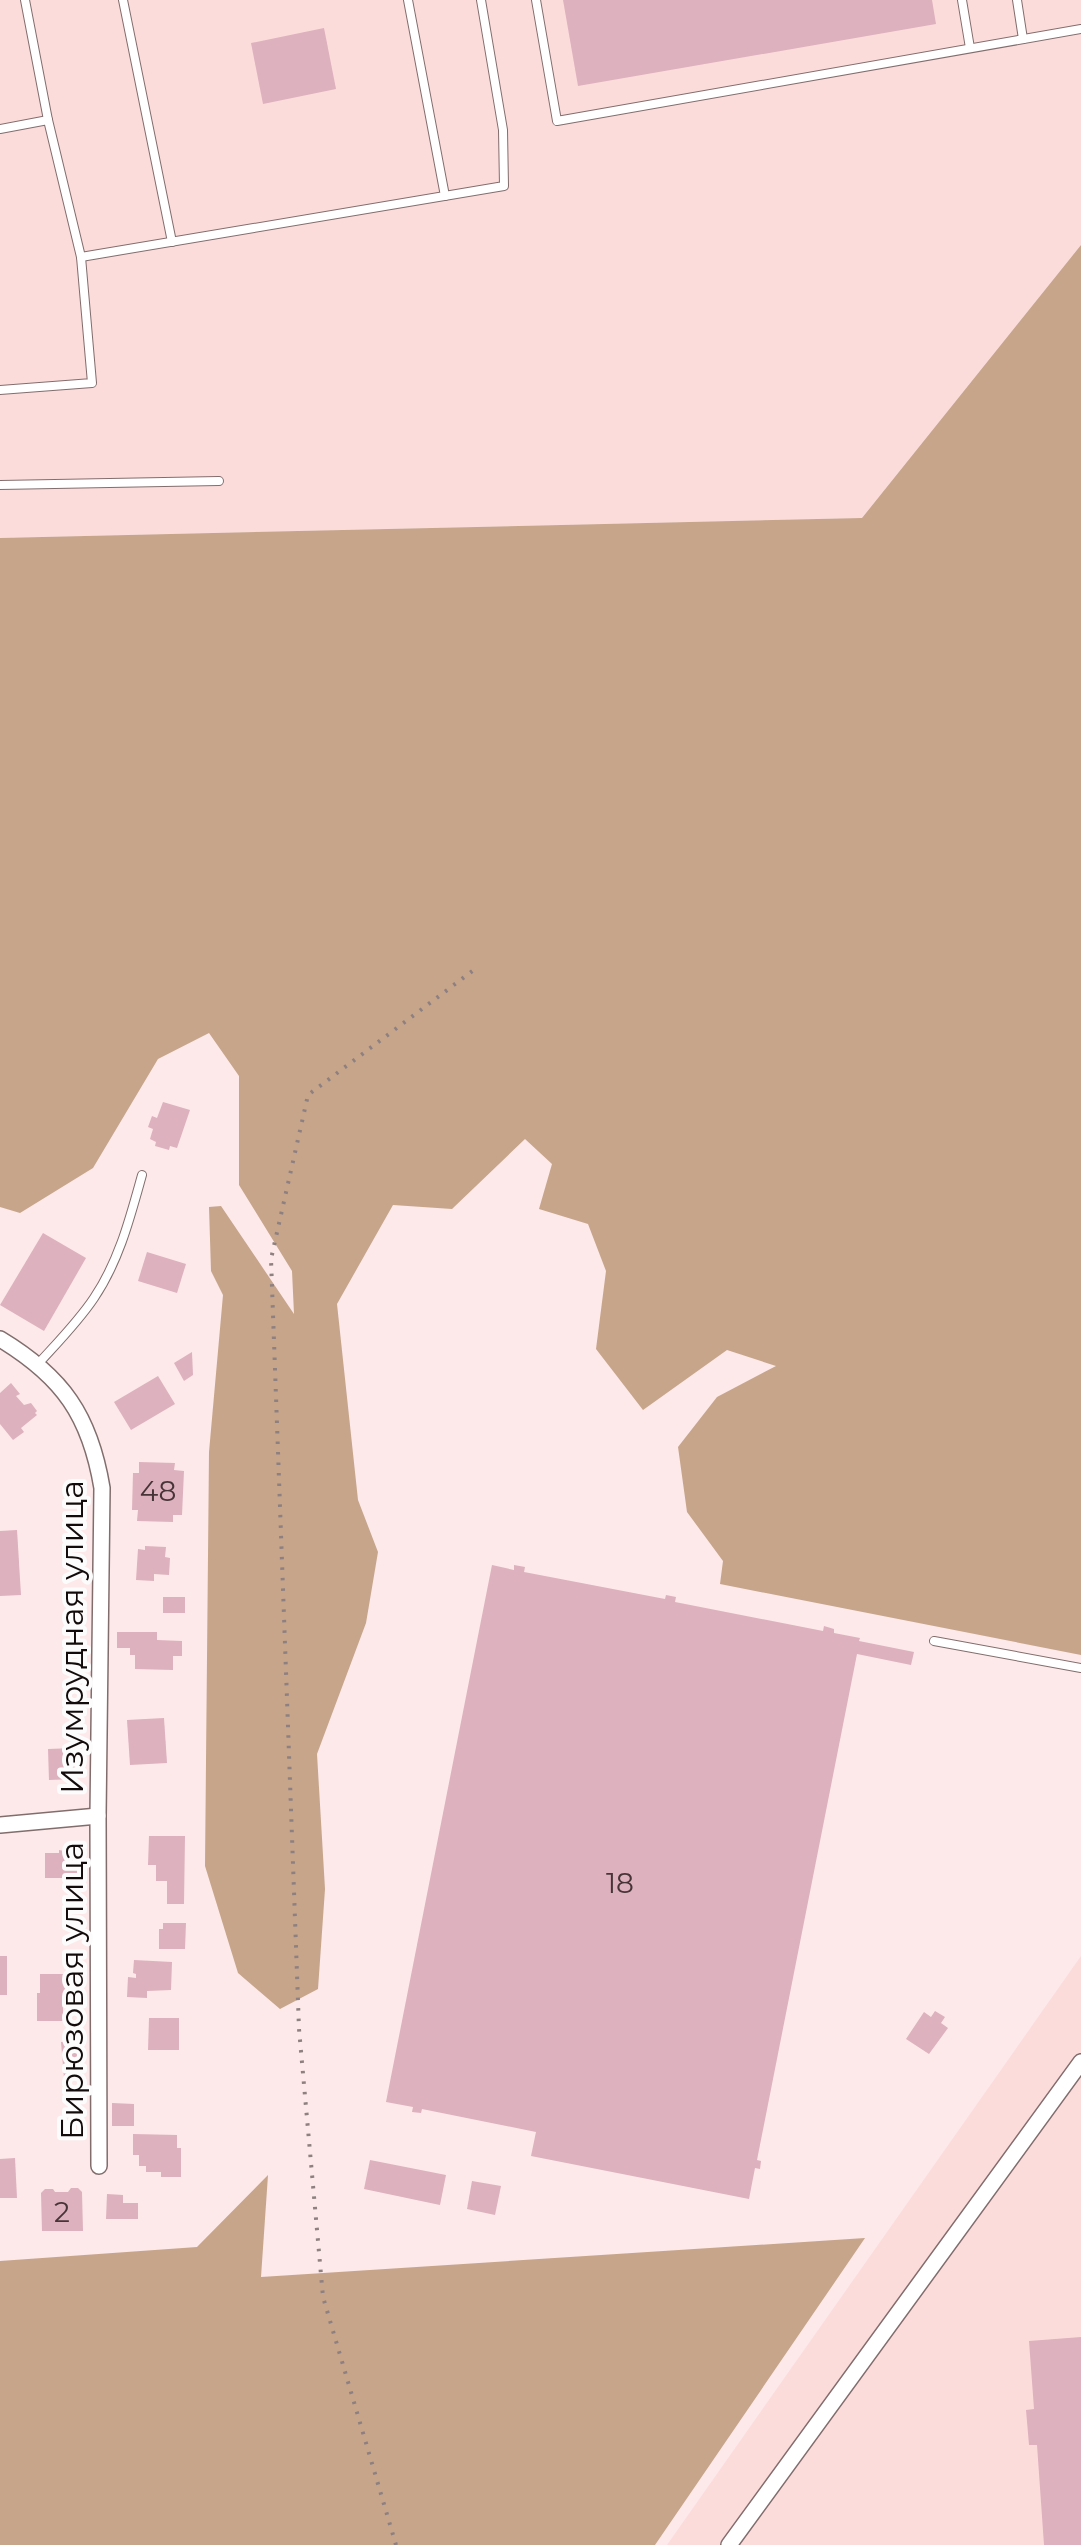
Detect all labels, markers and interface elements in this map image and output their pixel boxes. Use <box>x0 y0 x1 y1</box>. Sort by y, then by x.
house number: 48 <box>140 1474 176 1508</box>
street label: Изумрудная улица <box>52 1480 91 1794</box>
street label: Бирюзовая улица <box>52 1842 91 2140</box>
house number: 18 <box>606 1866 634 1900</box>
house number: 2 <box>54 2195 70 2229</box>

